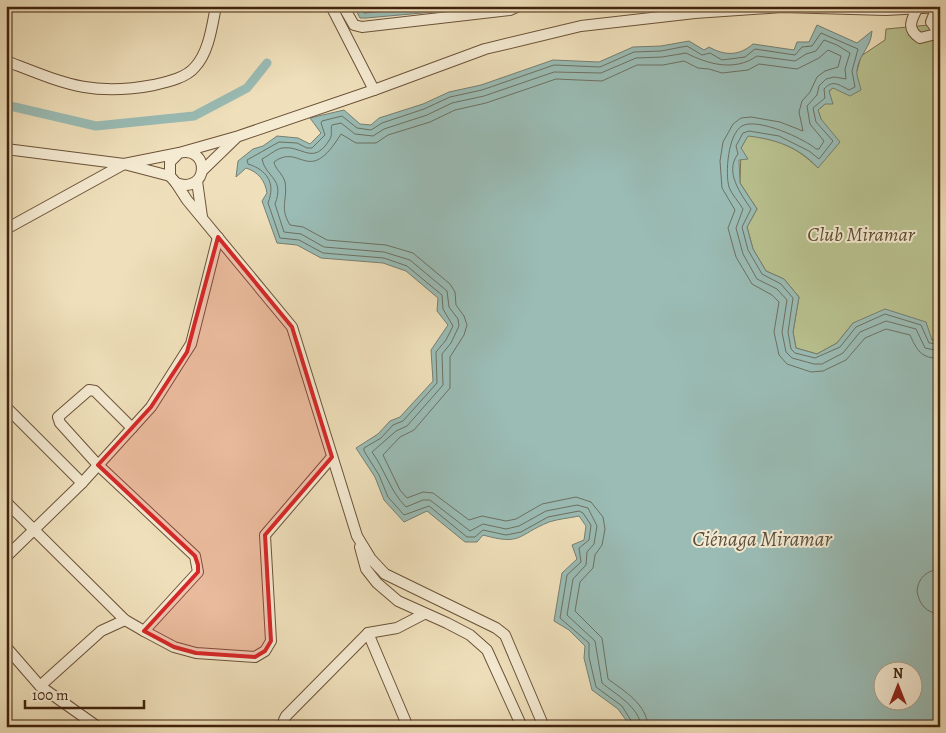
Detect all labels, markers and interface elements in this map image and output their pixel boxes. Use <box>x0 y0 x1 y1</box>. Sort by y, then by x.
park label: Club Miramar <box>807 221 916 248</box>
water label: Ciénaga Miramar <box>692 525 832 553</box>
north arrow <box>874 660 924 710</box>
text: N <box>893 664 903 683</box>
scale bar <box>25 678 144 710</box>
text: 100 m <box>32 685 69 705</box>

